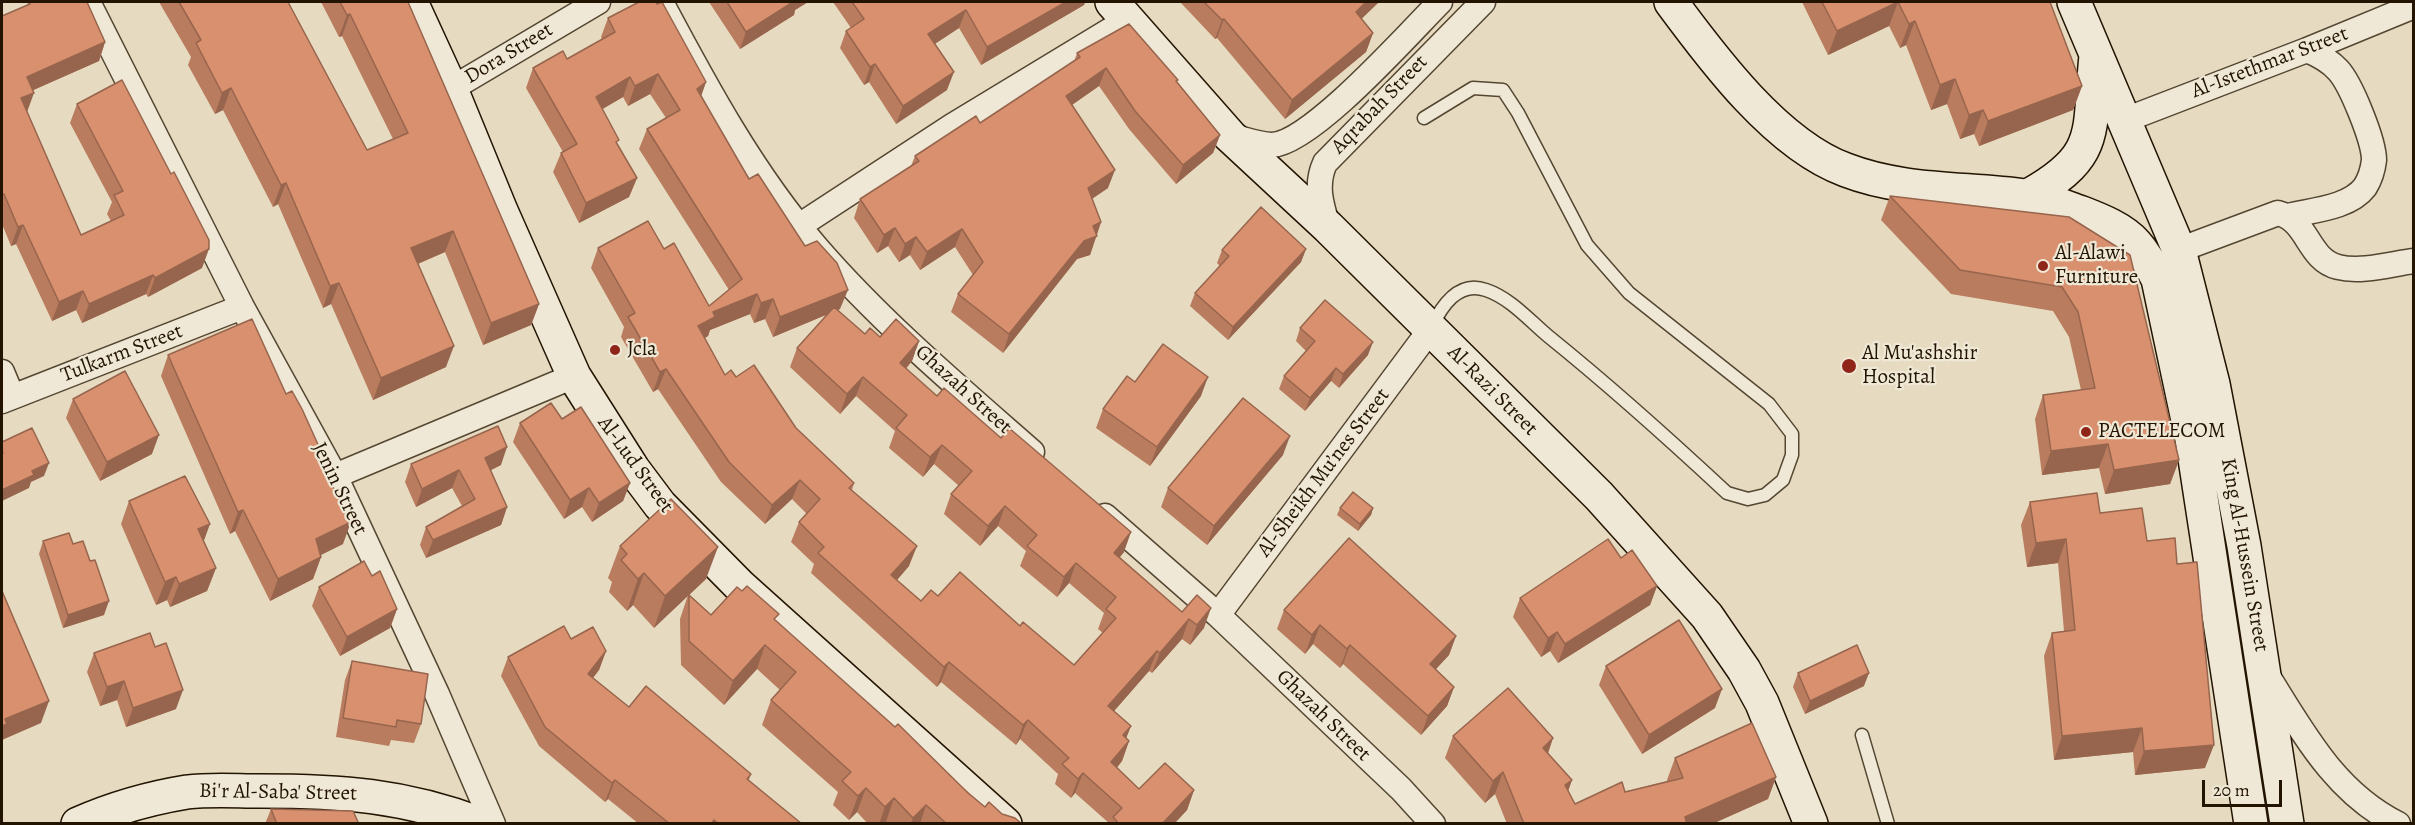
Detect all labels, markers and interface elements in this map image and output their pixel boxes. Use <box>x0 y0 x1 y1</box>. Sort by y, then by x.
street label: Dora Street <box>460 18 558 90</box>
street label: Al-Istethmar Street <box>2188 22 2352 104</box>
street label: Aqrabah Street <box>1327 50 1433 160</box>
place label: Al-Alawi Furniture <box>2055 241 2138 291</box>
marker: Al-Alawi Furniture <box>2036 259 2050 273</box>
street label: Tulkarm Street <box>58 319 186 389</box>
place label: Jcla <box>627 337 657 363</box>
street label: Ghazah Street <box>910 340 1016 440</box>
street label: Al-Razi Street <box>1441 340 1543 442</box>
place label: Al Mu'ashshir Hospital <box>1862 341 1978 391</box>
marker: Jcla <box>608 343 622 357</box>
marker: Al Mu'ashshir Hospital <box>1840 357 1858 375</box>
street label: Al-Sheikh Mu’nes Street <box>1252 384 1396 562</box>
street label: Al-Lud Street <box>591 412 679 518</box>
place label: PACTELECOM <box>2098 419 2226 445</box>
marker: PACTELECOM <box>2079 425 2093 439</box>
street label: Jenin Street <box>306 438 372 540</box>
street label: King Al-Hussein Street <box>2215 456 2273 654</box>
street label: Ghazah Street <box>1271 665 1375 767</box>
scale bar <box>2205 768 2284 806</box>
text: 20 m <box>2213 778 2250 802</box>
street label: Bi'r Al-Saba' Street <box>199 779 357 807</box>

